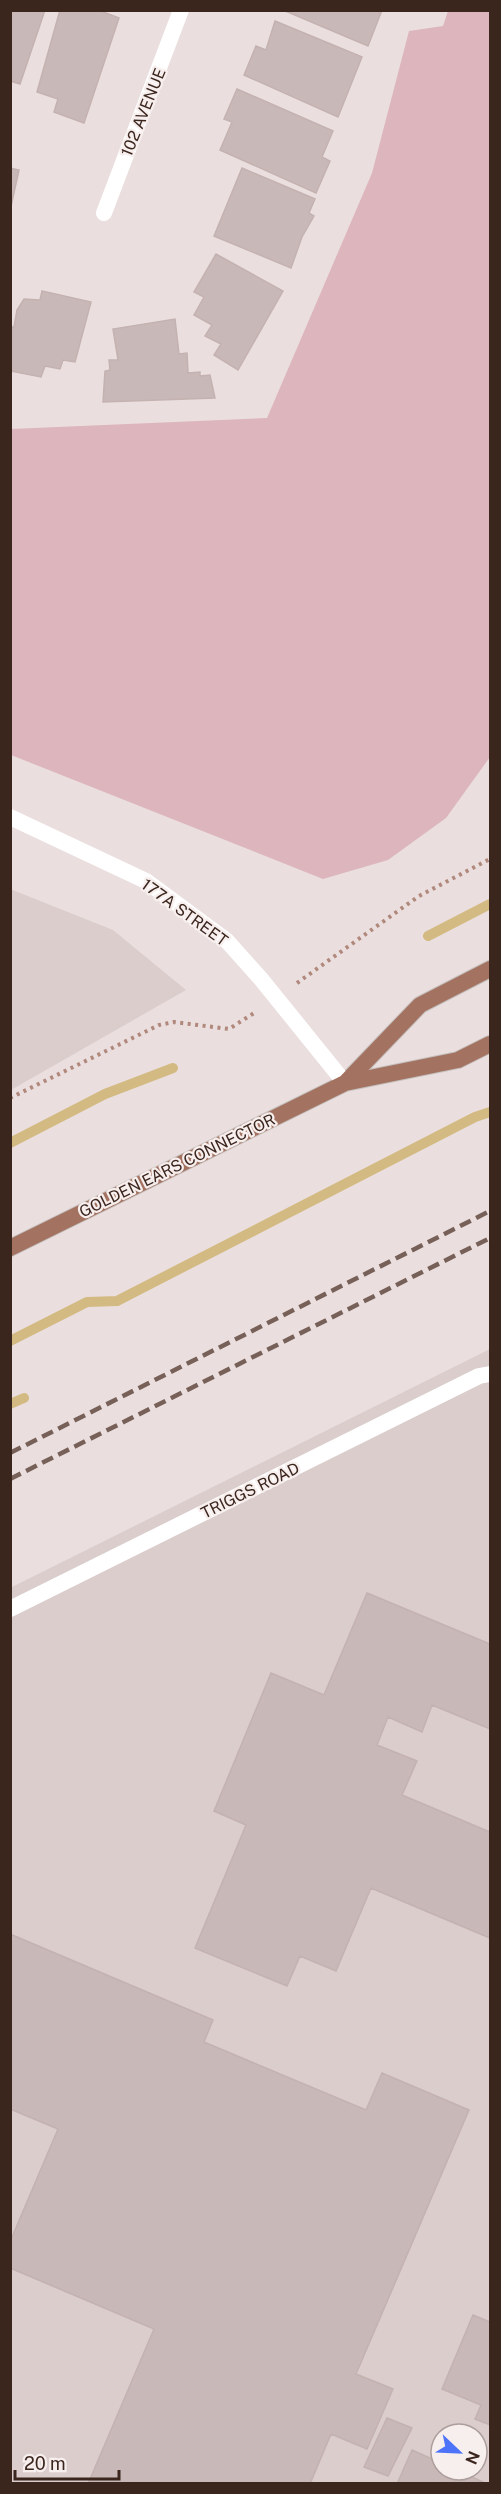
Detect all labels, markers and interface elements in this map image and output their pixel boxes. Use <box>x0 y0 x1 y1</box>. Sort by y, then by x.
street label: 102 AVENUE <box>117 65 170 159</box>
street label: 177A STREET <box>138 875 232 950</box>
street label: GOLDEN EARS CONNECTOR <box>76 1110 278 1221</box>
street label: TRIGGS ROAD <box>198 1458 303 1522</box>
north arrow <box>429 2422 489 2482</box>
scale bar <box>15 2443 118 2481</box>
text: N <box>461 2448 484 2467</box>
text: 20 m <box>24 2453 66 2474</box>

